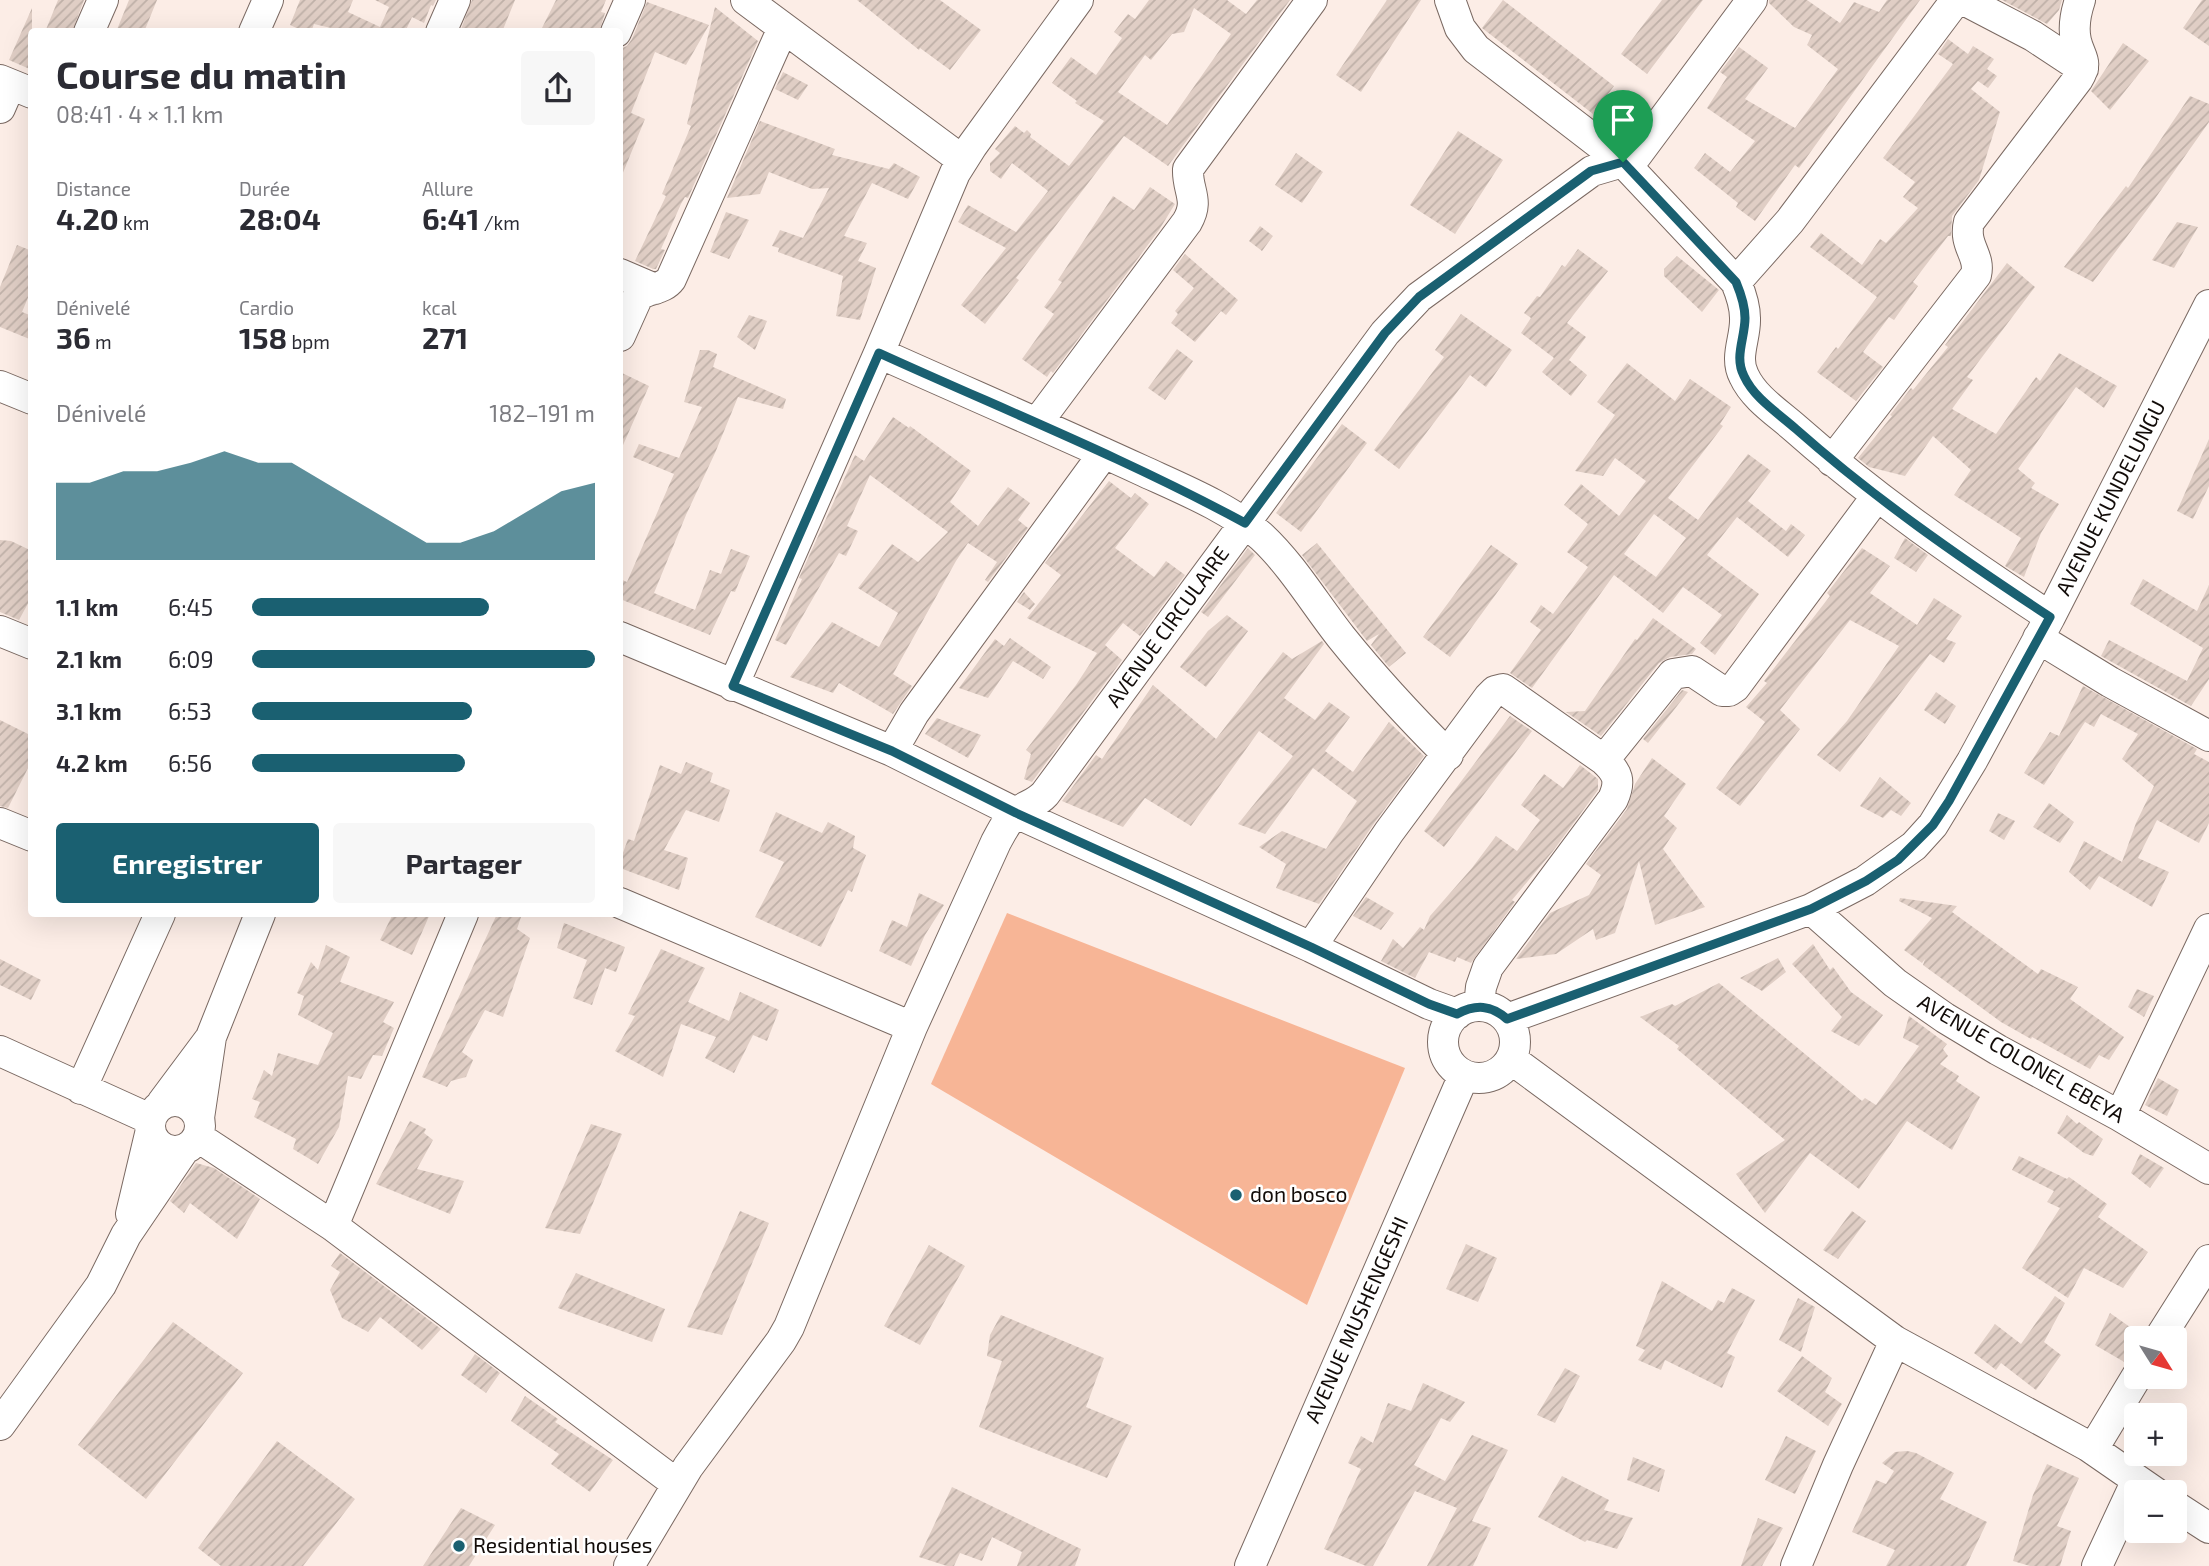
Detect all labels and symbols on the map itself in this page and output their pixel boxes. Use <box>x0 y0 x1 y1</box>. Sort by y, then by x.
pin <box>1593 90 1653 162</box>
street label: AVENUE KUNDELUNGU <box>2050 396 2170 599</box>
street label: AVENUE CIRCULAIRE <box>1100 541 1234 711</box>
street label: AVENUE COLONEL EBEYA <box>1914 988 2129 1127</box>
place label: don bosco <box>1250 1181 1347 1206</box>
marker: don bosco <box>1228 1187 1244 1203</box>
street label: AVENUE MUSHENGESHI <box>1299 1212 1412 1426</box>
north arrow <box>2124 1326 2188 1390</box>
place label: Residential houses <box>473 1532 652 1557</box>
marker: Residential houses <box>451 1538 467 1554</box>

